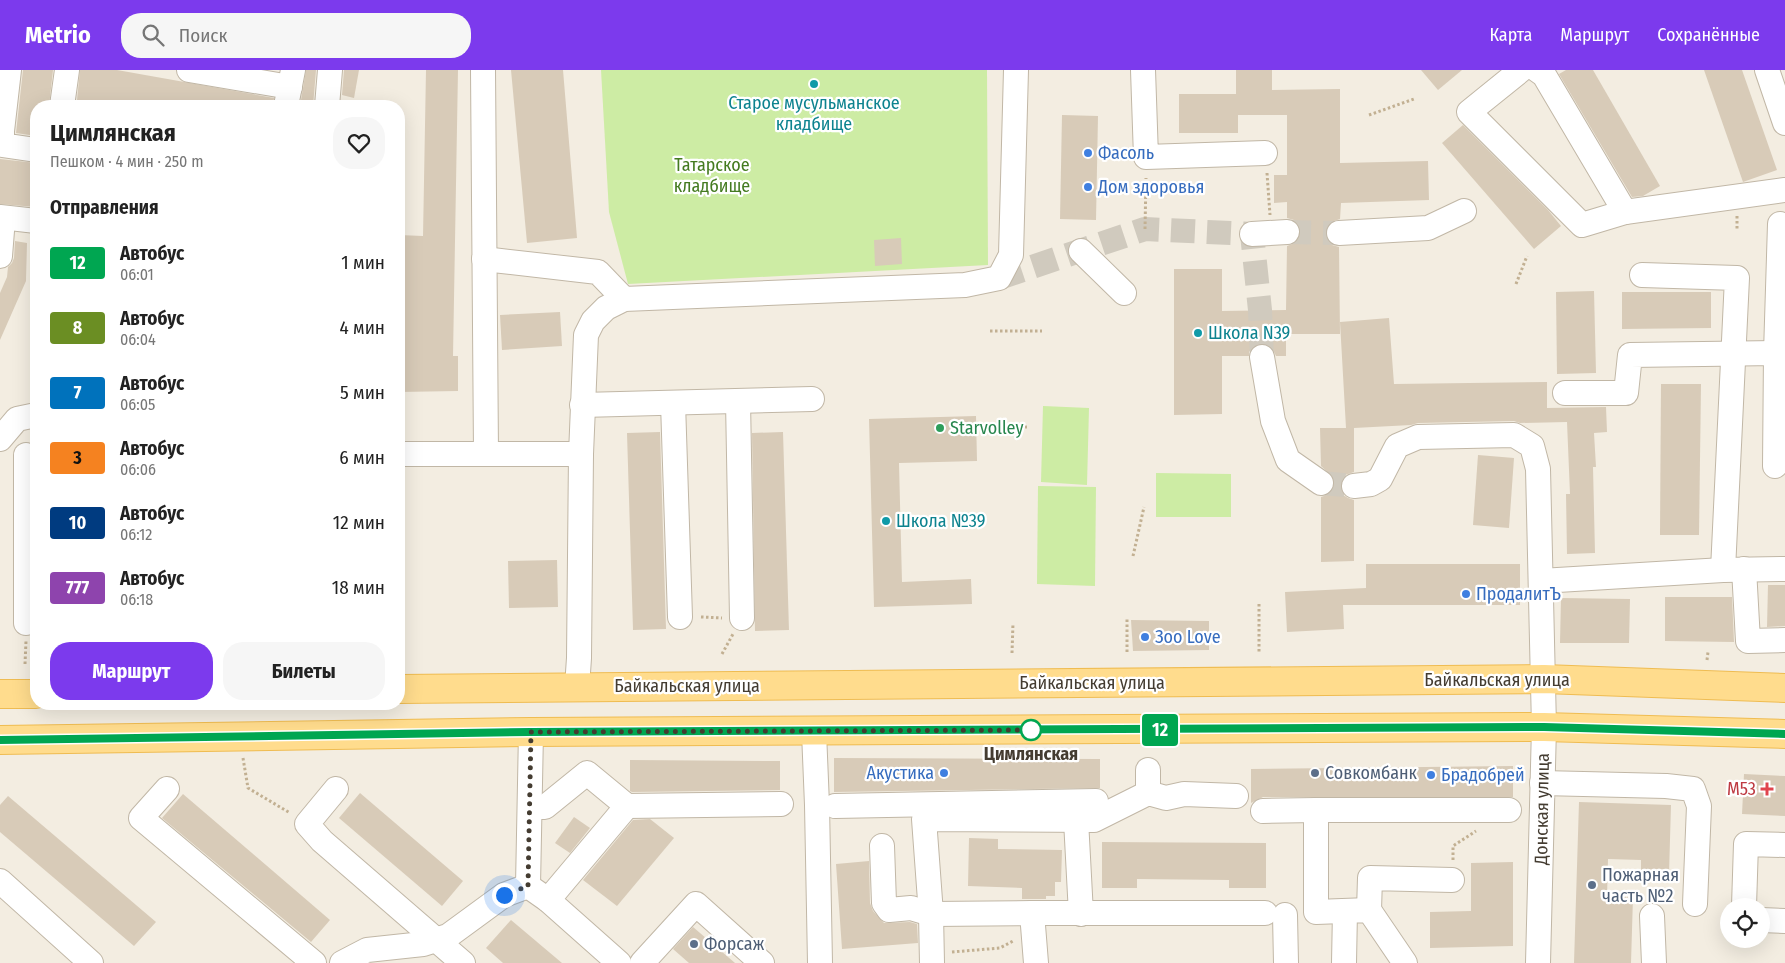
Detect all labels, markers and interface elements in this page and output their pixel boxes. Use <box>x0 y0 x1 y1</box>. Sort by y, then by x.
search box <box>121 13 471 58</box>
text: Metrio <box>25 21 91 49</box>
icon: search <box>139 21 167 49</box>
text: Поиск <box>179 24 227 47</box>
text: Карта <box>1489 24 1532 46</box>
text: Маршрут <box>1560 24 1629 46</box>
text: Сохранённые <box>1657 24 1760 46</box>
marker: Старое мусульманское кладбище <box>808 78 820 90</box>
place label: Старое мусульманское кладбище <box>728 92 900 135</box>
button: heart <box>333 117 385 169</box>
text: Цимлянская <box>50 119 176 147</box>
place label: Фасоль <box>1098 142 1154 164</box>
marker: Фасоль <box>1082 147 1094 159</box>
text: Пешком · 4 мин · 250 m <box>50 152 203 171</box>
park label: Татарское кладбище <box>674 154 750 197</box>
place label: Дом здоровья <box>1097 176 1204 198</box>
marker: Дом здоровья <box>1082 181 1094 193</box>
text: Отправления <box>50 196 159 219</box>
text: Автобус <box>120 242 184 265</box>
text: 1 мин <box>341 251 385 274</box>
text: 12 <box>70 252 85 274</box>
text: 06:01 <box>120 265 154 284</box>
text: Автобус <box>120 307 184 330</box>
text: 4 мин <box>339 316 385 339</box>
text: 8 <box>73 317 82 339</box>
place label: Школа N39 <box>1208 322 1290 344</box>
marker: Школа N39 <box>1192 327 1204 339</box>
text: 06:04 <box>120 330 156 349</box>
text: Автобус <box>120 372 184 395</box>
text: 5 мин <box>340 381 385 404</box>
text: 7 <box>74 382 81 404</box>
text: 06:05 <box>120 395 155 414</box>
place label: Starvolley <box>950 417 1023 439</box>
marker: Starvolley <box>934 422 946 434</box>
text: Автобус <box>120 437 184 460</box>
text: 6 мин <box>339 446 385 469</box>
text: 3 <box>73 447 82 469</box>
text: 06:06 <box>120 460 156 479</box>
text: Автобус <box>120 502 184 525</box>
place label: Школа №39 <box>896 510 985 532</box>
text: 12 мин <box>333 511 385 534</box>
text: 10 <box>69 512 86 534</box>
marker: Школа №39 <box>880 515 892 527</box>
text: 06:12 <box>120 525 152 544</box>
text: Автобус <box>120 567 184 590</box>
text: 18 мин <box>332 576 385 599</box>
text: 777 <box>66 577 89 599</box>
place label: ПродалитЪ <box>1476 583 1561 605</box>
marker: ПродалитЪ <box>1460 588 1472 600</box>
text: 06:18 <box>120 590 153 609</box>
place label: Зоо Love <box>1155 626 1221 648</box>
marker: Зоо Love <box>1139 631 1151 643</box>
button: Маршрут <box>50 642 213 700</box>
button: Билеты <box>223 642 385 700</box>
street label: Байкальская улица <box>1424 669 1570 691</box>
street label: Байкальская улица <box>1019 672 1165 694</box>
street label: Байкальская улица <box>614 675 760 697</box>
line badge: 12 <box>1138 714 1182 746</box>
marker: Цимлянская <box>1020 719 1042 741</box>
text: 12 <box>1152 719 1168 741</box>
place label: Цимлянская <box>984 743 1078 765</box>
street label: Донская улица <box>1530 753 1554 866</box>
place label: Акустика <box>866 762 934 784</box>
place label: Совкомбанк <box>1325 762 1418 784</box>
place label: Брадобрей <box>1441 764 1525 786</box>
marker: Акустика <box>938 767 950 779</box>
marker: Совкомбанк <box>1309 767 1321 779</box>
marker: Брадобрей <box>1425 769 1437 781</box>
place label: М53 <box>1727 778 1756 800</box>
marker: М53 <box>1760 782 1774 796</box>
place label: Пожарная часть №2 <box>1602 864 1679 907</box>
marker: Пожарная часть №2 <box>1586 879 1598 891</box>
your location <box>492 883 517 908</box>
map controls <box>1720 898 1770 948</box>
button: locate <box>1720 898 1770 948</box>
place label: Форсаж <box>704 933 765 955</box>
marker: Форсаж <box>688 938 700 950</box>

